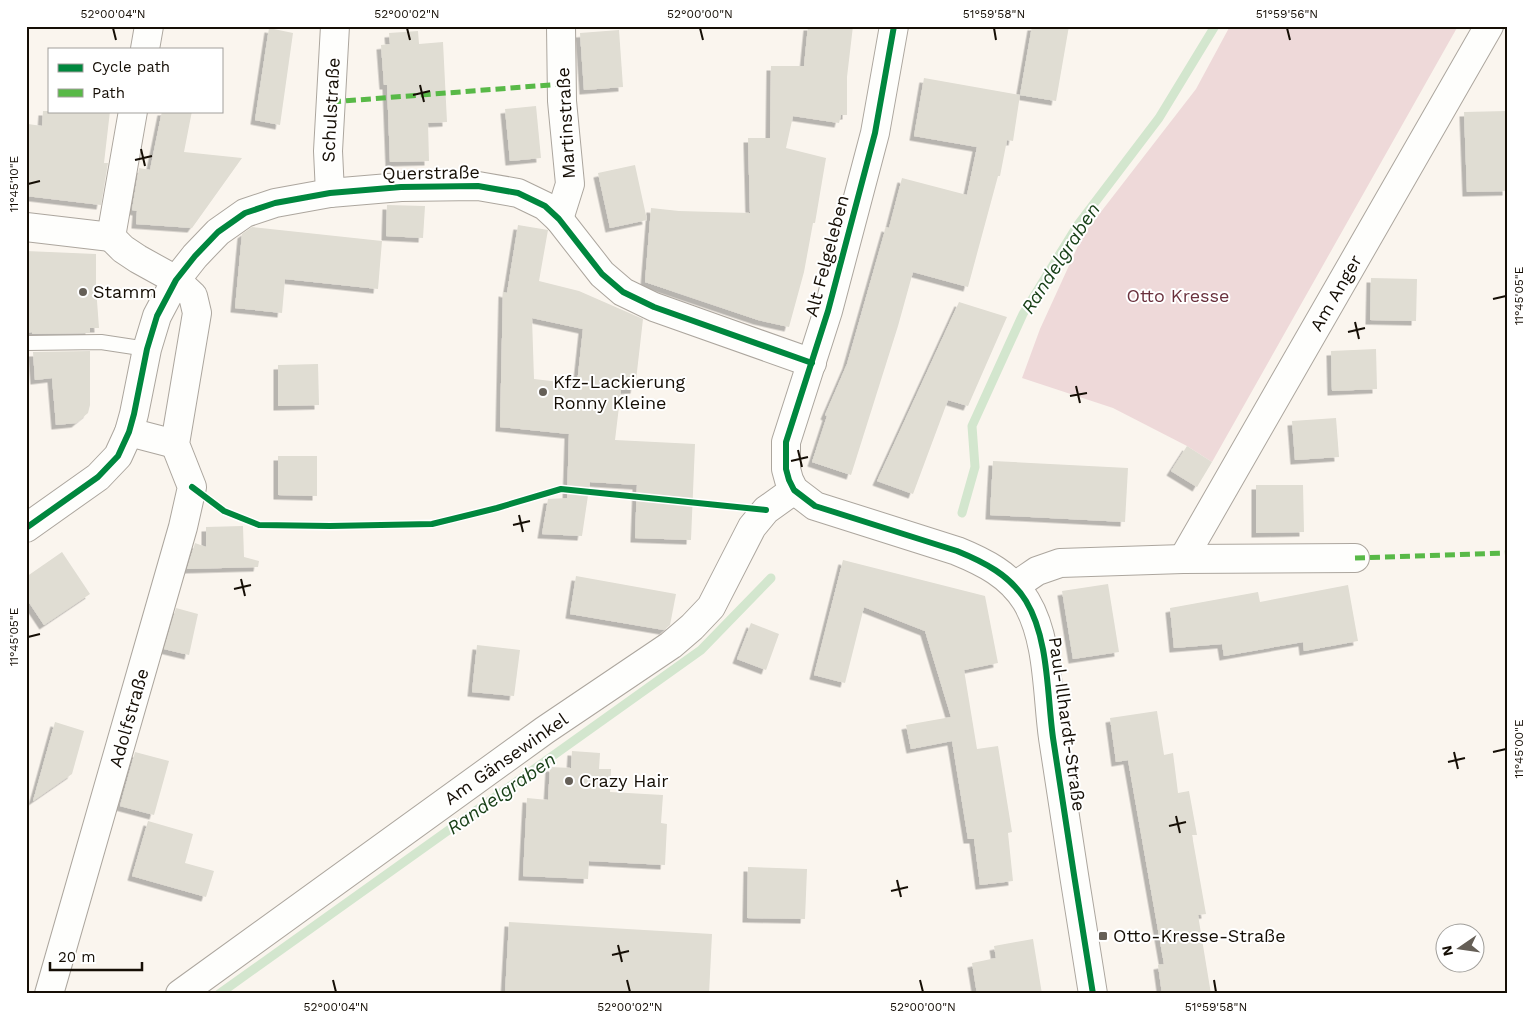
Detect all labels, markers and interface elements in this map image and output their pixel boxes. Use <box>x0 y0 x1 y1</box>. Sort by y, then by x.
text: 52°00'04"N <box>80 7 146 21</box>
text: 52°00'02"N <box>374 7 440 21</box>
text: 52°00'00"N <box>667 7 733 21</box>
text: 51°59'58"N <box>963 7 1025 21</box>
text: 51°59'56"N <box>1256 7 1318 21</box>
legend <box>48 48 222 112</box>
street label: Schulstraße <box>317 57 344 163</box>
text: Cycle path <box>92 58 170 76</box>
street label: Martinstraße <box>552 67 579 179</box>
text: Path <box>92 84 125 102</box>
text: 11°45'10"E <box>7 155 21 212</box>
street label: Querstraße <box>382 161 480 184</box>
street label: Alt Felgeleben <box>800 193 853 319</box>
water label: Randelgraben <box>1016 199 1105 318</box>
street label: Am Anger <box>1305 251 1366 335</box>
text: 11°45'05"E <box>1512 266 1526 325</box>
place label: Stamm <box>93 281 157 302</box>
park label: Otto Kresse <box>1127 285 1229 306</box>
marker: Stamm <box>77 286 89 298</box>
place label: Kfz-Lackierung Ronny Kleine <box>553 371 686 413</box>
marker: Kfz-Lackierung Ronny Kleine <box>537 386 549 398</box>
text: 11°45'05"E <box>7 607 21 666</box>
street label: Paul-Illhardt-Straße <box>1045 635 1090 813</box>
street label: Adolfstraße <box>104 666 153 770</box>
street label: Am Gänsewinkel <box>440 708 572 809</box>
text: 11°45'00"E <box>1512 719 1526 779</box>
water label: Randelgraben <box>442 747 560 839</box>
place label: Crazy Hair <box>579 770 669 791</box>
marker: Crazy Hair <box>563 775 575 787</box>
north arrow <box>1436 922 1486 972</box>
place label: Otto-Kresse-Straße <box>1113 925 1286 946</box>
marker: Otto-Kresse-Straße <box>1097 930 1109 942</box>
scale bar <box>50 940 142 972</box>
text: N <box>1438 944 1456 958</box>
text: 20 m <box>58 948 96 966</box>
text: 52°00'04"N <box>303 1000 369 1014</box>
text: 52°00'02"N <box>597 1000 663 1014</box>
text: 52°00'00"N <box>890 1000 956 1014</box>
text: 51°59'58"N <box>1185 1000 1247 1014</box>

